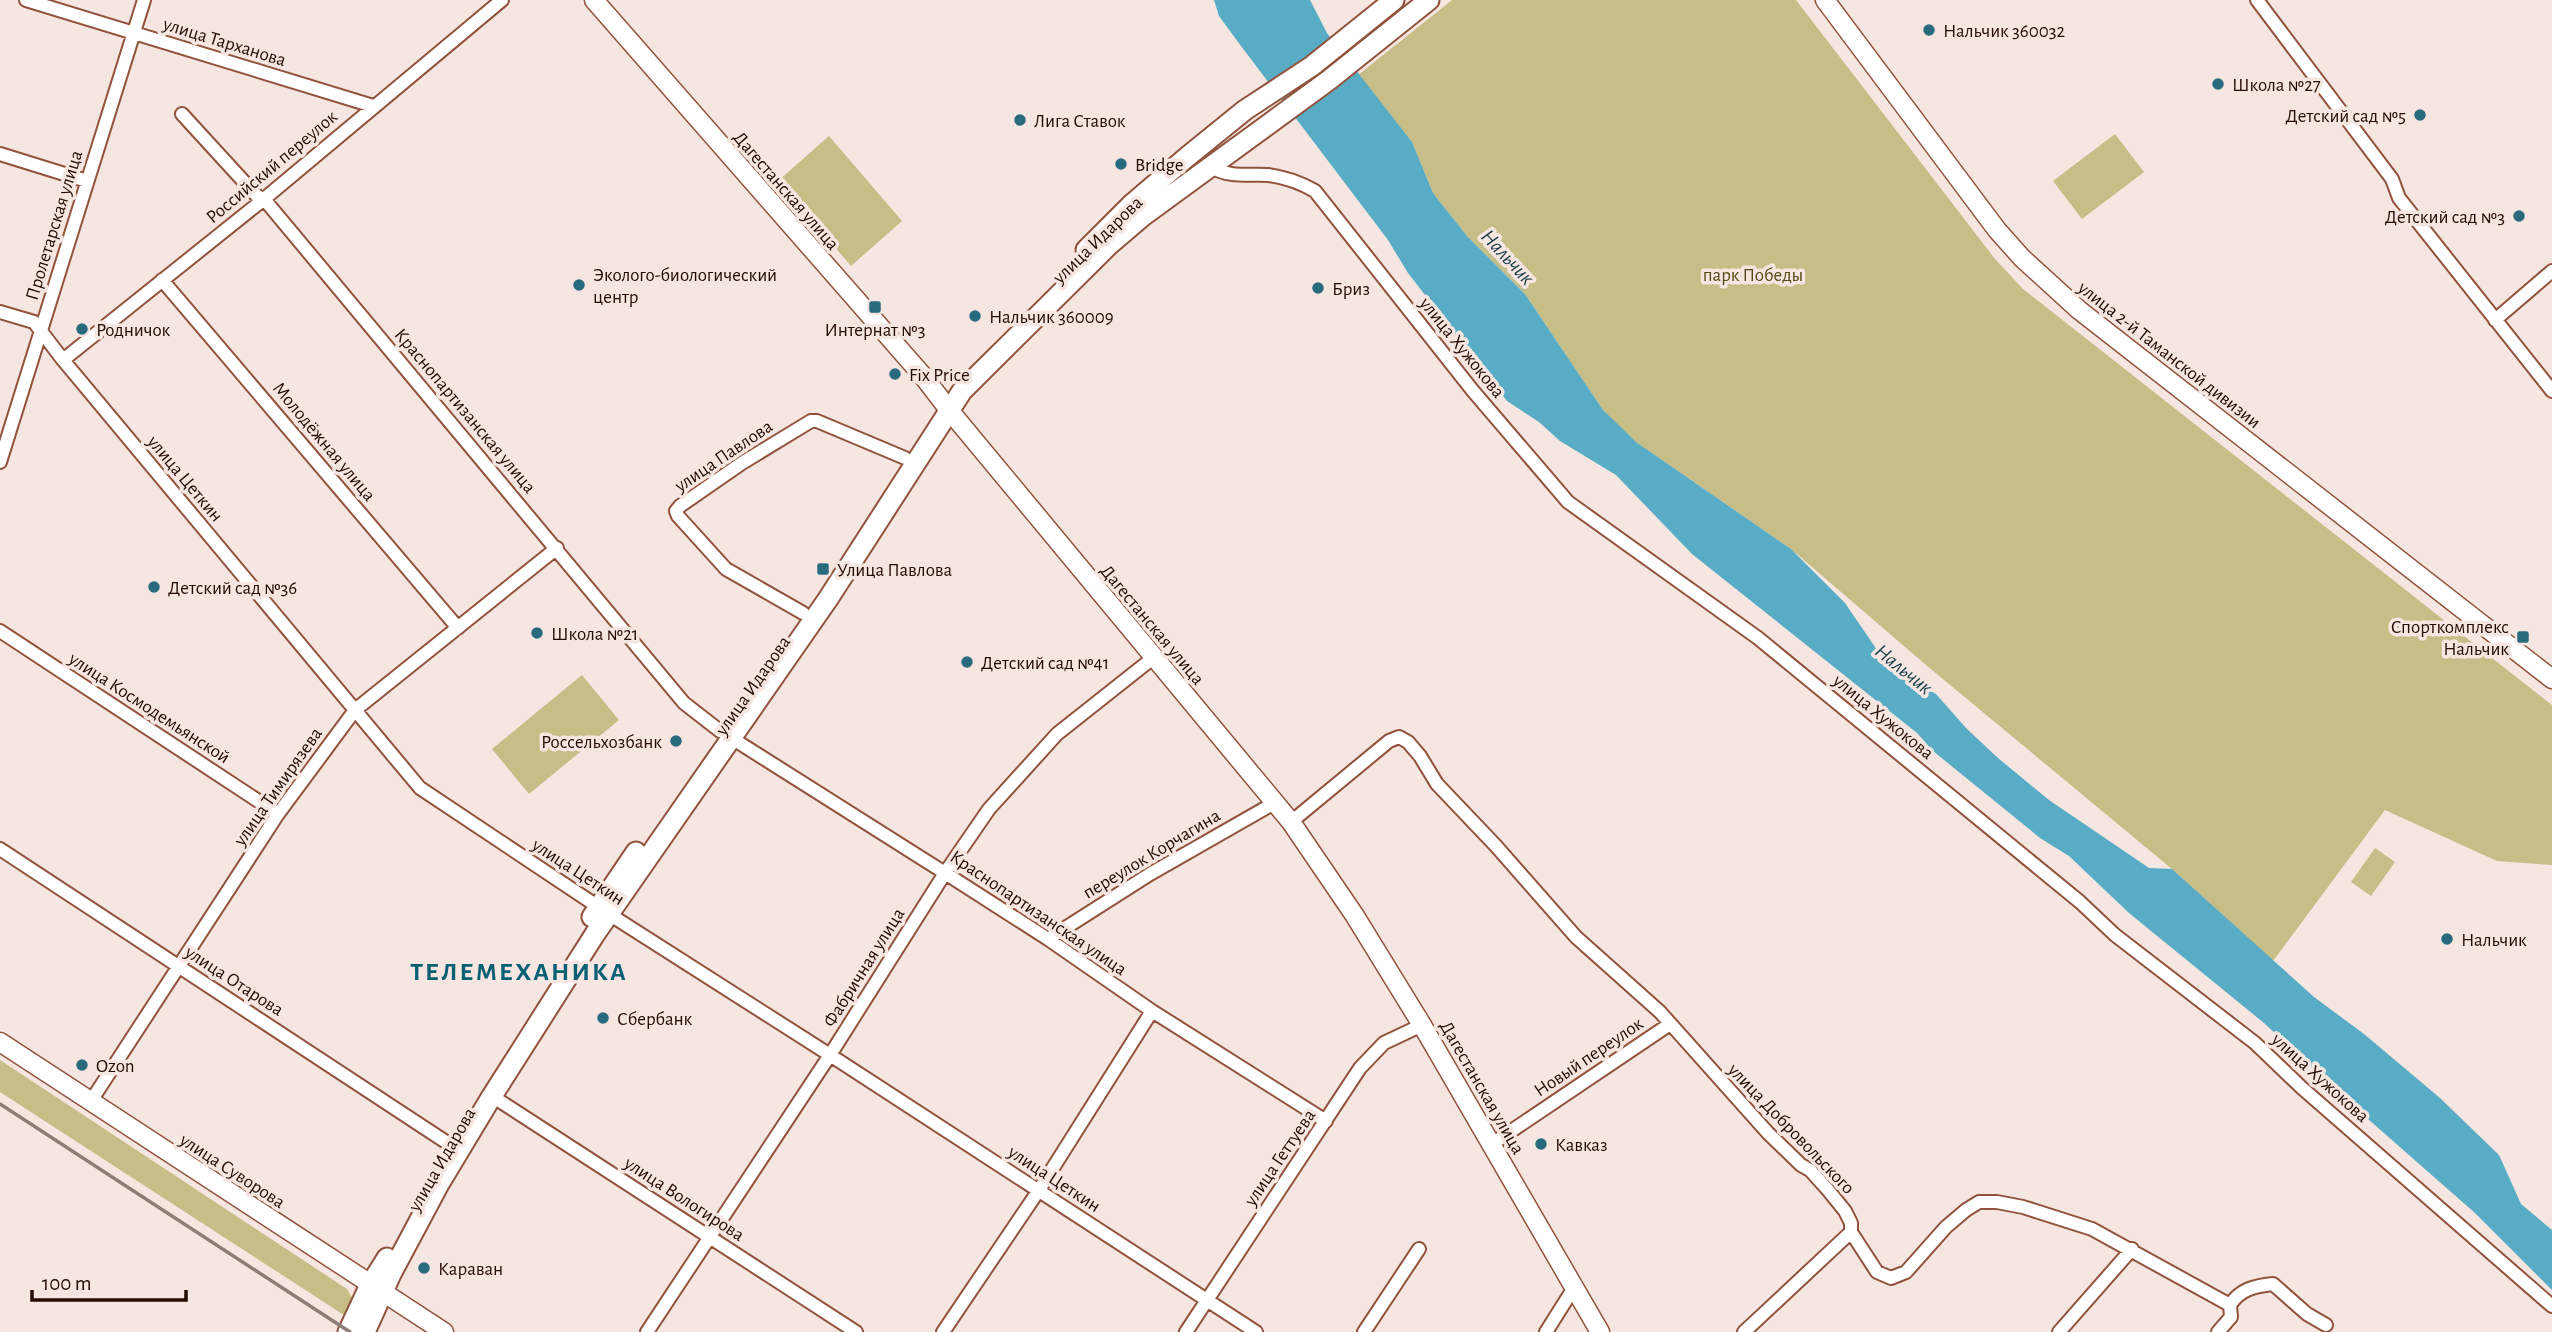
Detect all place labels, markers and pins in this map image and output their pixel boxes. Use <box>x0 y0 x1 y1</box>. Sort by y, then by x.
marker: Нальчик 360032 <box>1921 22 1937 38</box>
place label: Нальчик 360032 <box>1943 22 2066 41</box>
marker: Школа №27 <box>2210 76 2226 92</box>
place label: Школа №27 <box>2232 76 2321 95</box>
place label: Детский сад №5 <box>2286 107 2406 126</box>
marker: Детский сад №5 <box>2412 107 2428 123</box>
marker: Лига Ставок <box>1012 112 1028 128</box>
place label: Лига Ставок <box>1034 112 1126 131</box>
marker: Bridge <box>1113 156 1129 172</box>
place label: Bridge <box>1135 156 1184 175</box>
place label: Детский сад №3 <box>2385 208 2505 227</box>
marker: Детский сад №3 <box>2511 208 2527 224</box>
place label: Эколого-биологический центр <box>593 266 777 307</box>
marker: Эколого-биологический центр <box>571 277 587 293</box>
marker: Бриз <box>1310 280 1326 296</box>
place label: Бриз <box>1332 280 1370 299</box>
marker: Интернат №3 <box>867 299 883 315</box>
marker: Нальчик 360009 <box>967 308 983 324</box>
place label: Нальчик 360009 <box>989 308 1114 327</box>
marker: Родничок <box>74 321 90 337</box>
place label: Родничок <box>96 321 171 340</box>
place label: Интернат №3 <box>824 321 926 340</box>
marker: Fix Price <box>887 366 903 382</box>
place label: Fix Price <box>909 366 970 385</box>
marker: Улица Павлова <box>815 561 831 577</box>
place label: Улица Павлова <box>837 561 953 580</box>
marker: Детский сад №36 <box>146 579 162 595</box>
place label: Детский сад №36 <box>168 579 297 598</box>
place label: Спорткомплекс Нальчик <box>2391 618 2509 659</box>
marker: Школа №21 <box>529 625 545 641</box>
place label: Школа №21 <box>551 625 638 644</box>
marker: Спорткомплекс Нальчик <box>2515 629 2531 645</box>
marker: Детский сад №41 <box>959 654 975 670</box>
place label: Детский сад №41 <box>981 654 1109 673</box>
place label: Россельхозбанк <box>541 733 662 752</box>
marker: Россельхозбанк <box>668 733 684 749</box>
marker: Нальчик <box>2439 931 2455 947</box>
place label: Нальчик <box>2461 931 2527 950</box>
marker: Сбербанк <box>595 1010 611 1026</box>
place label: Сбербанк <box>617 1010 693 1029</box>
marker: Ozon <box>74 1057 90 1073</box>
place label: Ozon <box>96 1057 135 1076</box>
marker: Кавказ <box>1533 1136 1549 1152</box>
place label: Кавказ <box>1555 1136 1608 1155</box>
marker: Караван <box>416 1260 432 1276</box>
place label: Караван <box>438 1260 503 1279</box>

